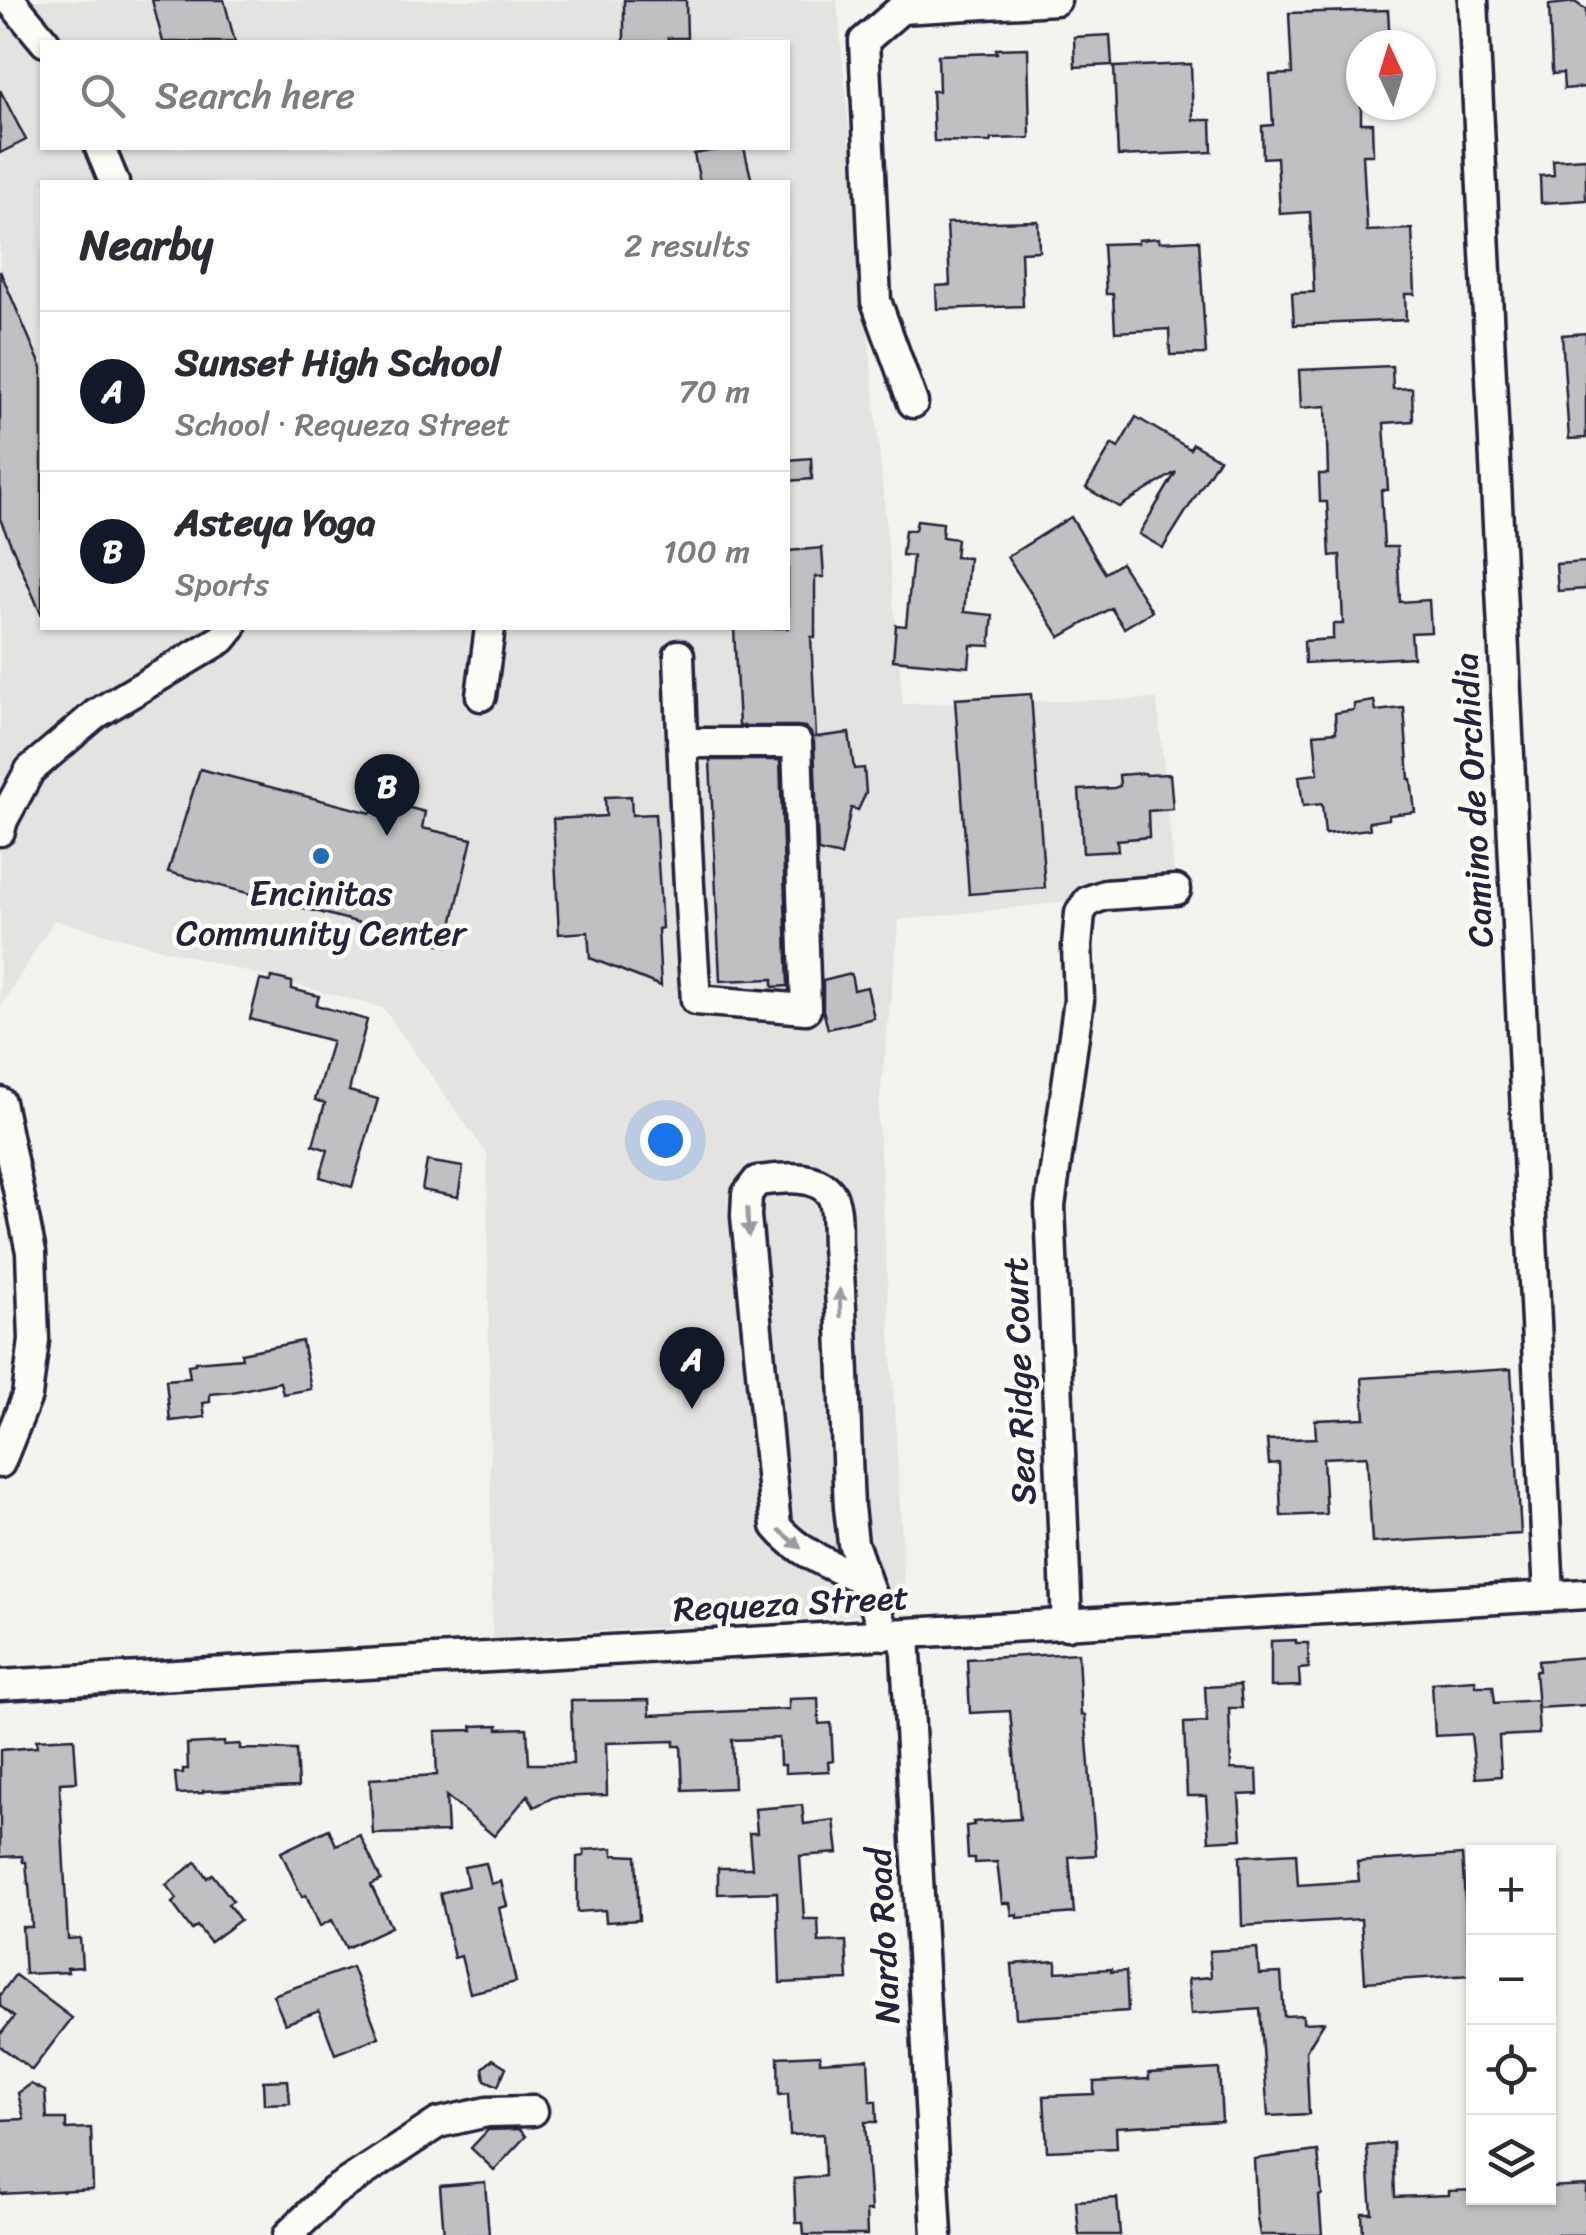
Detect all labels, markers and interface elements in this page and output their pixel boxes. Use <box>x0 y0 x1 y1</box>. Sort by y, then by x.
north arrow <box>1346 30 1436 120</box>
search box <box>40 40 790 150</box>
text: Search here <box>155 62 355 129</box>
icon: search <box>75 68 130 123</box>
text: Nearby <box>80 208 213 282</box>
text: 2 results <box>624 217 750 274</box>
text: Sunset High School <box>175 329 500 396</box>
text: A <box>102 363 123 420</box>
text: 70 m <box>679 363 750 420</box>
text: School · Requeza Street <box>175 396 510 453</box>
text: Asteya Yoga <box>175 489 376 556</box>
text: B <box>102 523 123 580</box>
text: 100 m <box>663 523 750 580</box>
text: Sports <box>175 556 269 613</box>
street label: Camino de Orchidia <box>1434 651 1512 949</box>
pin: B <box>354 754 420 836</box>
marker: Encinitas Community Center <box>310 845 332 867</box>
place label: Encinitas Community Center <box>176 862 469 964</box>
your location <box>640 1115 691 1166</box>
one-way arrow <box>740 1207 756 1238</box>
street label: Sea Ridge Court <box>984 1256 1054 1506</box>
one-way arrow <box>832 1287 848 1319</box>
pin: A <box>660 1326 724 1409</box>
one-way arrow <box>777 1528 802 1550</box>
street label: Requeza Street <box>672 1566 910 1640</box>
street label: Nardo Road <box>847 1844 919 2026</box>
map controls <box>1466 1845 1556 2205</box>
button: + <box>1466 1845 1556 1935</box>
button: − <box>1466 1935 1556 2025</box>
button: locate <box>1466 2025 1556 2115</box>
button: layers <box>1466 2115 1556 2205</box>

